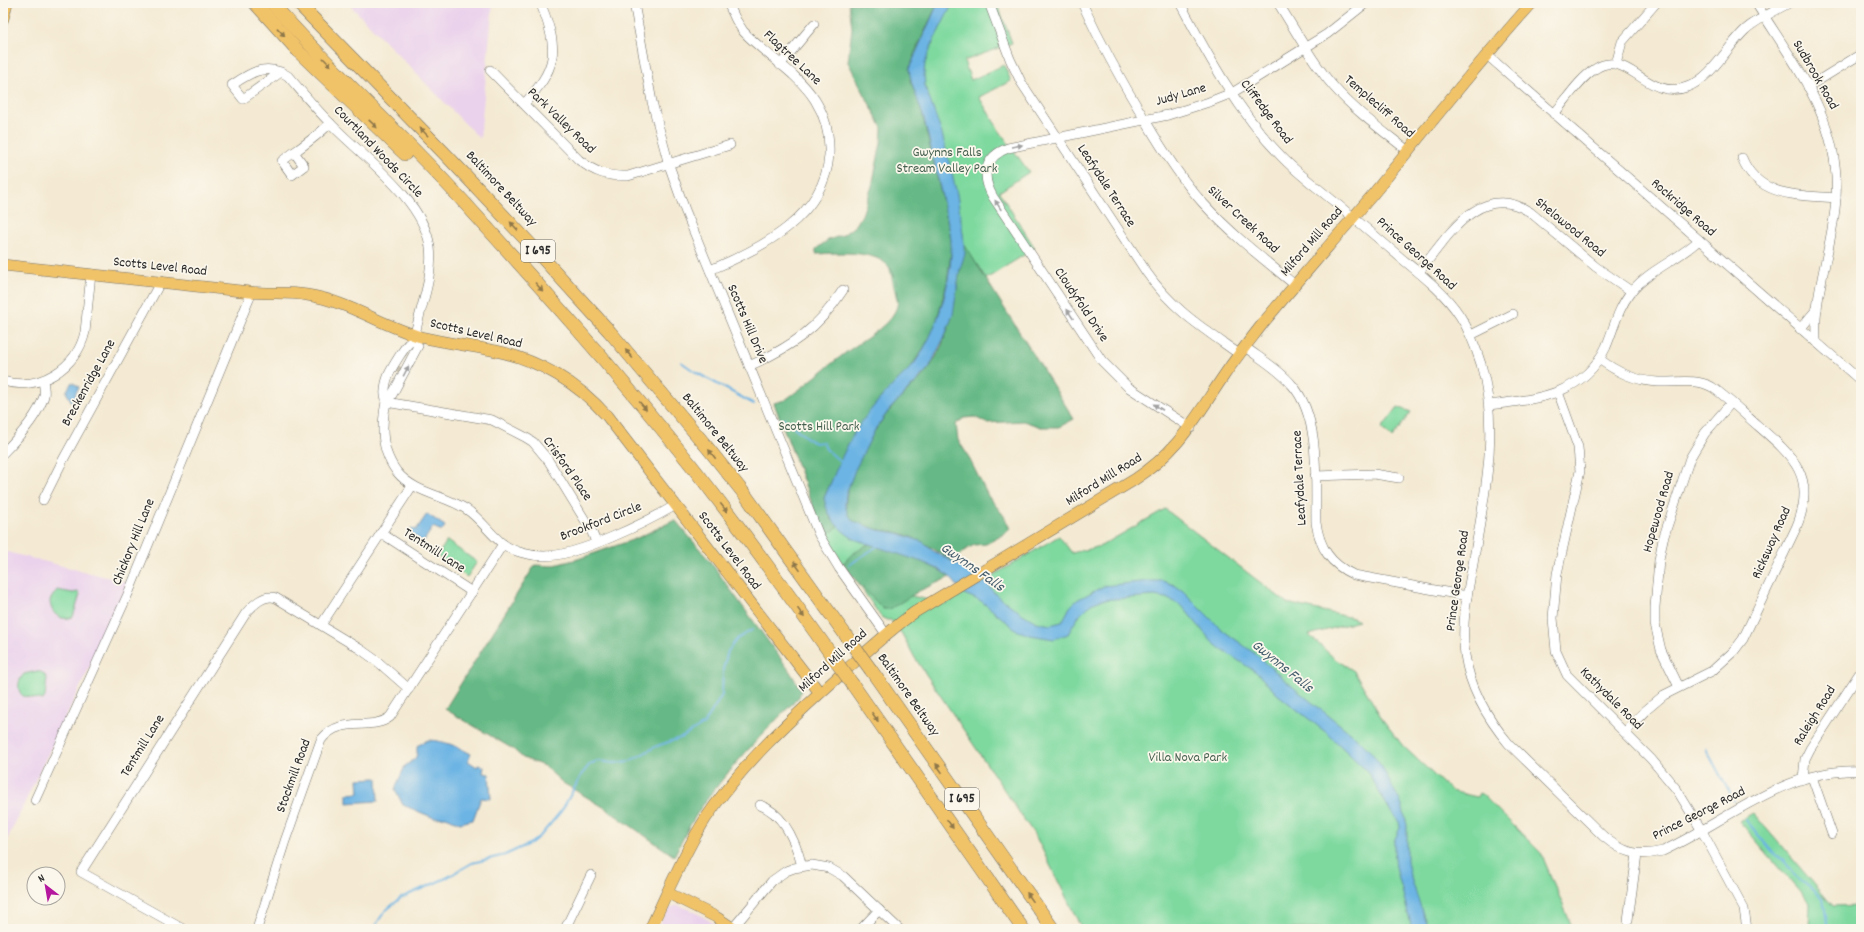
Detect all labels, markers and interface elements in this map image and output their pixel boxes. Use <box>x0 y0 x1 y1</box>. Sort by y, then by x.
street label: Flagtree Lane <box>758 26 826 90</box>
one-way arrow <box>276 27 286 37</box>
street label: Sudbrook Road <box>1787 36 1843 114</box>
one-way arrow <box>322 57 332 67</box>
street label: Templecliff Road <box>1339 71 1419 143</box>
street label: Cliffedge Road <box>1235 75 1297 149</box>
street label: Judy Lane <box>1153 78 1209 112</box>
street label: Park Valley Road <box>522 83 600 159</box>
street label: Courtland Woods Circle <box>329 101 427 203</box>
one-way arrow <box>368 119 378 129</box>
one-way arrow <box>419 127 429 137</box>
street label: Leafydale Terrace <box>1072 141 1140 231</box>
park label: Gwynns Falls Stream Valley Park <box>897 143 998 179</box>
one-way arrow <box>1011 143 1023 149</box>
street label: Baltimore Beltway <box>461 147 542 232</box>
street label: Rockridge Road <box>1646 174 1720 242</box>
street label: Silver Creek Road <box>1203 181 1283 259</box>
street label: Shelowood Road <box>1530 193 1610 263</box>
one-way arrow <box>994 200 1002 210</box>
street label: Milford Mill Road <box>1276 203 1348 281</box>
street label: Prince George Road <box>1371 212 1461 296</box>
one-way arrow <box>509 221 519 231</box>
road number: I 695 <box>521 240 555 262</box>
street label: Scotts Level Road <box>112 252 208 282</box>
street label: Cloudyfold Drive <box>1049 264 1113 346</box>
street label: Scotts Hill Drive <box>721 281 773 367</box>
one-way arrow <box>535 282 544 293</box>
one-way arrow <box>1066 309 1074 319</box>
street label: Scotts Level Road <box>428 314 524 354</box>
street label: Breckenridge Lane <box>57 336 121 430</box>
one-way arrow <box>625 350 634 359</box>
one-way arrow <box>403 365 409 376</box>
street label: Baltimore Beltway <box>677 389 754 477</box>
one-way arrow <box>639 401 648 412</box>
one-way arrow <box>1153 403 1163 411</box>
park label: Scotts Hill Park <box>779 417 860 437</box>
street label: Leafydale Terrace <box>1288 430 1312 526</box>
street label: Crisford Place <box>537 433 597 505</box>
one-way arrow <box>708 448 717 459</box>
street label: Milford Mill Road <box>1062 448 1146 512</box>
street label: Hopewood Road <box>1638 469 1680 555</box>
street label: Chickory Hill Lane <box>107 496 161 588</box>
street label: Brookford Circle <box>557 497 645 547</box>
one-way arrow <box>720 502 729 513</box>
street label: Ricksway Road <box>1747 504 1797 582</box>
street label: Scotts Level Road <box>693 507 765 595</box>
street label: Tentmill Lane <box>399 523 469 579</box>
street label: Prince George Road <box>1441 529 1475 633</box>
water label: Gwynns Falls <box>935 538 1009 599</box>
one-way arrow <box>793 561 801 571</box>
one-way arrow <box>797 607 805 618</box>
street label: Milford Mill Road <box>794 624 872 698</box>
water label: Gwynns Falls <box>1246 635 1318 699</box>
street label: Baltimore Beltway <box>872 649 944 741</box>
street label: Kathydale Road <box>1575 663 1647 735</box>
street label: Raleigh Road <box>1789 682 1841 750</box>
street label: Tentmill Lane <box>116 711 170 781</box>
one-way arrow <box>871 712 879 723</box>
street label: Stockmill Road <box>271 736 317 816</box>
park label: Villa Nova Park <box>1149 748 1227 768</box>
one-way arrow <box>935 763 943 773</box>
street label: Prince George Road <box>1649 782 1749 846</box>
road number: I 695 <box>945 788 979 810</box>
one-way arrow <box>946 819 954 829</box>
north arrow <box>26 866 66 906</box>
text: N <box>35 871 49 887</box>
one-way arrow <box>1026 892 1034 902</box>

